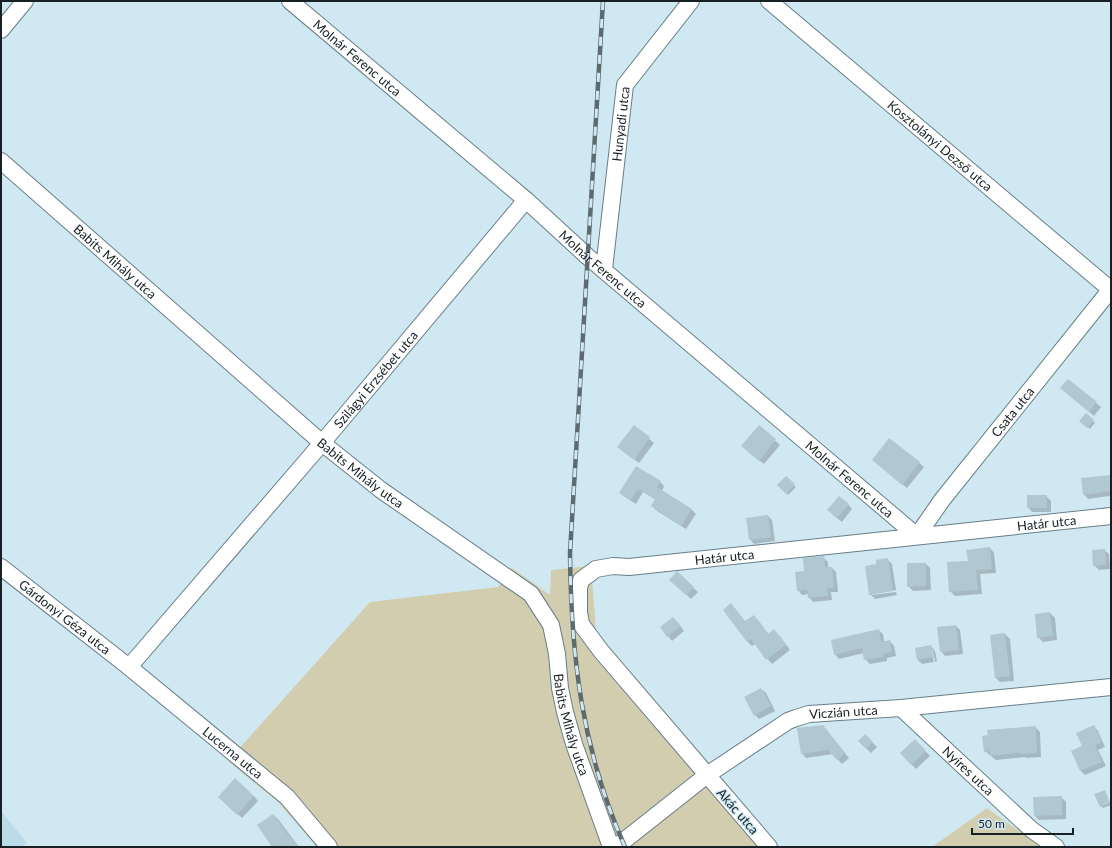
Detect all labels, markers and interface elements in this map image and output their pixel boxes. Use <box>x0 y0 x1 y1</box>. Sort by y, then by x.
street label: Molnár Ferenc utca <box>310 16 405 99</box>
street label: Hunyadi utca <box>608 86 633 162</box>
street label: Kosztolányi Dezső utca <box>884 97 996 194</box>
street label: Babits Mihály utca <box>70 221 160 302</box>
street label: Molnár Ferenc utca <box>556 227 650 311</box>
street label: Szilágyi Erzsébet utca <box>330 327 421 431</box>
street label: Csata utca <box>988 384 1037 440</box>
street label: Babits Mihály utca <box>314 434 407 511</box>
street label: Molnár Ferenc utca <box>802 437 897 521</box>
street label: Határ utca <box>1016 512 1077 534</box>
street label: Határ utca <box>694 546 755 568</box>
street label: Gárdonyi Géza utca <box>16 576 114 658</box>
street label: Babits Mihály utca <box>551 673 593 778</box>
street label: Viczián utca <box>809 702 878 722</box>
street label: Lucerna utca <box>200 723 266 782</box>
street label: Nyíres utca <box>939 743 997 799</box>
street label: Akác utca <box>714 785 762 837</box>
scale bar <box>972 810 1073 836</box>
text: 50 m <box>978 816 1005 831</box>

